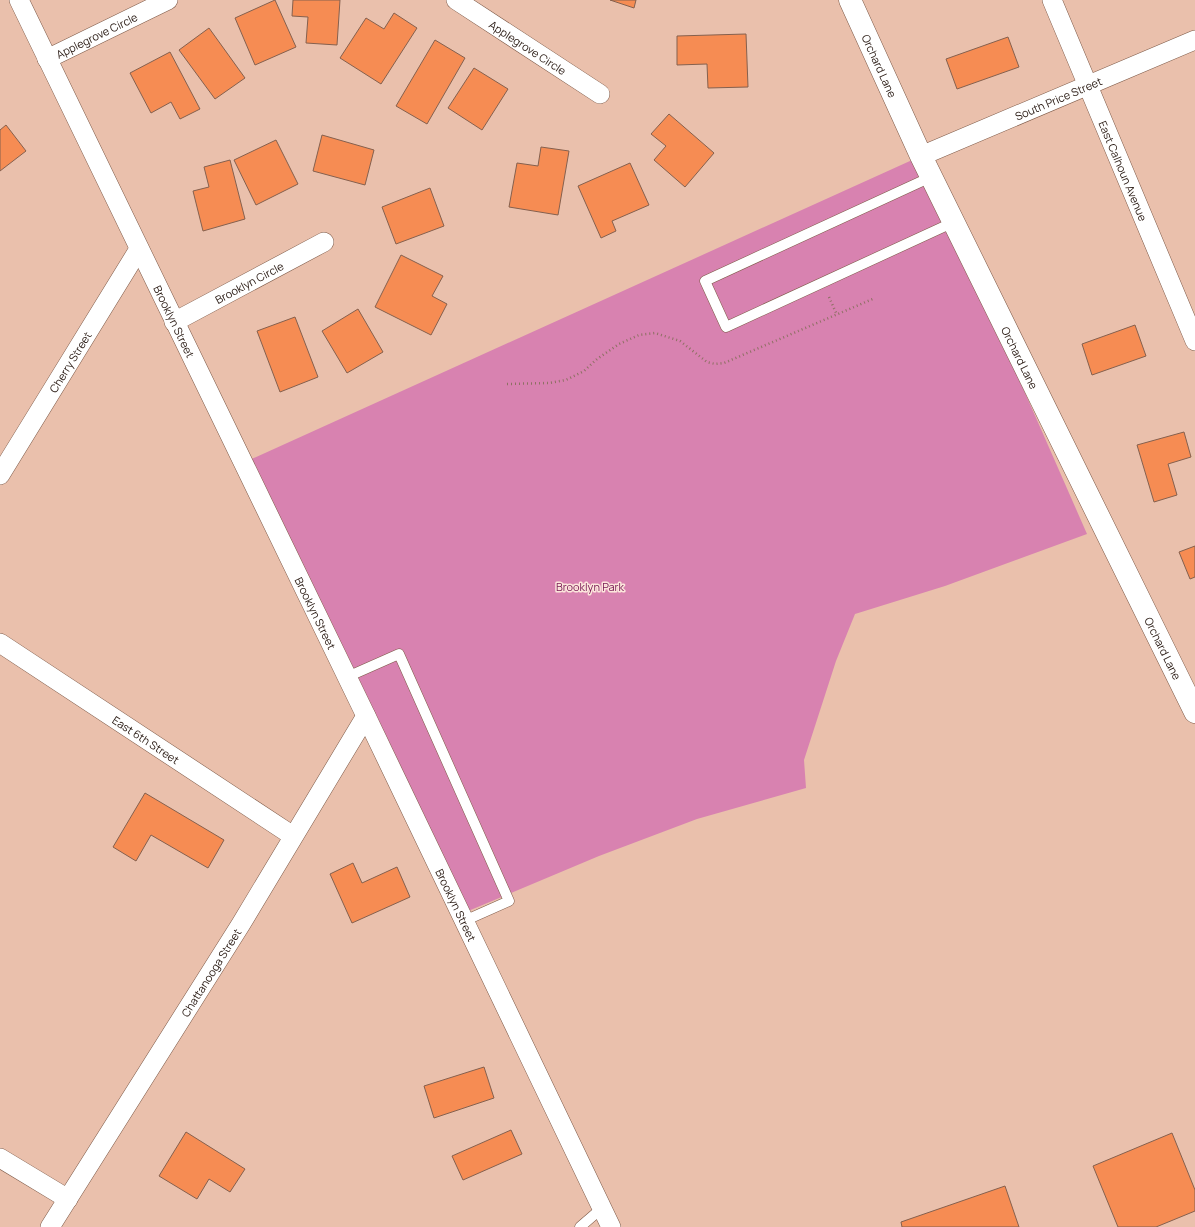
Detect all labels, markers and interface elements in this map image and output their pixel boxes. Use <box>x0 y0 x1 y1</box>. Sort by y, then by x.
street label: Applegrove Circle <box>53 8 140 61</box>
street label: Applegrove Circle <box>487 16 570 78</box>
street label: Orchard Lane <box>859 32 901 100</box>
street label: South Price Street <box>1012 73 1104 123</box>
street label: East Calhoun Avenue <box>1096 118 1151 224</box>
street label: Brooklyn Circle <box>212 257 286 306</box>
street label: Brooklyn Street <box>151 283 199 360</box>
street label: Orchard Lane <box>999 324 1042 392</box>
street label: Cherry Street <box>45 328 94 395</box>
street label: Brooklyn Street <box>292 574 340 651</box>
park label: Brooklyn Park <box>556 579 625 594</box>
street label: Orchard Lane <box>1142 614 1185 682</box>
street label: East 6th Street <box>110 712 182 767</box>
street label: Brooklyn Street <box>433 866 480 943</box>
street label: Chattanooga Street <box>177 925 244 1019</box>

